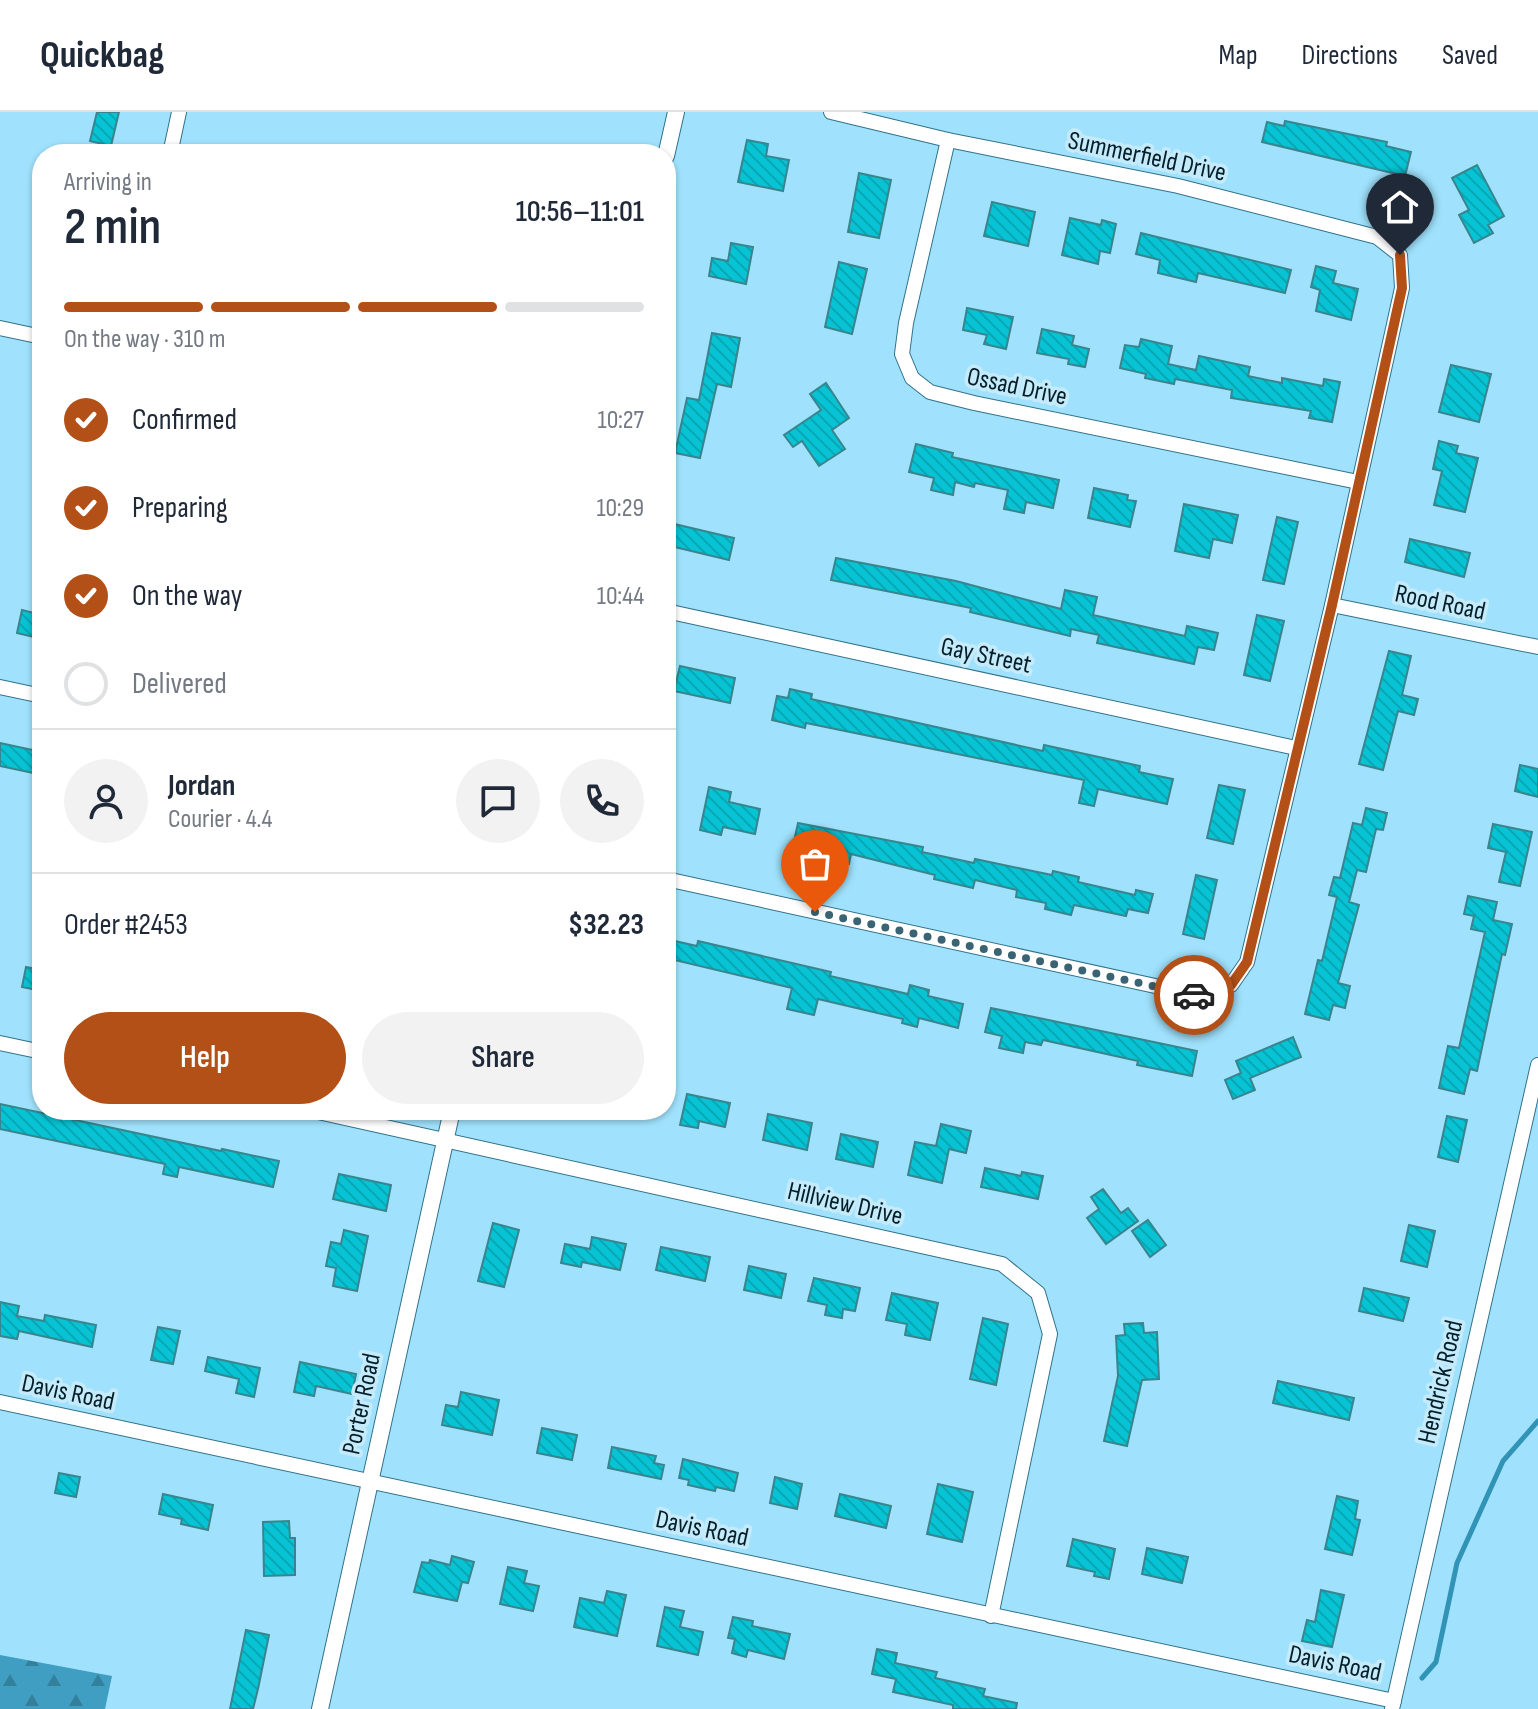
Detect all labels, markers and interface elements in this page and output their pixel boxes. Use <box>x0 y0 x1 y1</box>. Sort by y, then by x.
text: Quickbag <box>40 33 164 78</box>
text: Map <box>1219 39 1258 72</box>
text: Directions <box>1302 39 1398 72</box>
text: Saved <box>1442 39 1498 72</box>
street label: Summerfield Drive <box>1065 125 1229 189</box>
text: Arriving in <box>64 167 152 198</box>
pin <box>1366 173 1434 255</box>
icon: home <box>1378 185 1422 229</box>
text: 10:56–11:01 <box>516 194 644 230</box>
text: 2 min <box>64 196 161 259</box>
text: On the way · 310 m <box>64 324 226 355</box>
street label: Ossad Drive <box>964 361 1070 413</box>
icon: check <box>64 398 108 442</box>
text: Confirmed <box>132 402 237 438</box>
text: 10:27 <box>598 405 644 436</box>
icon: check <box>64 486 108 530</box>
text: Preparing <box>132 490 228 526</box>
text: 10:29 <box>596 493 644 524</box>
icon: check <box>64 574 108 618</box>
text: On the way <box>132 578 242 614</box>
street label: Rood Road <box>1392 578 1488 628</box>
text: 10:44 <box>597 581 644 612</box>
street label: Gay Street <box>938 631 1034 681</box>
text: Delivered <box>132 666 227 702</box>
button: person <box>64 759 148 843</box>
button: chat <box>456 759 540 843</box>
button: phone <box>560 759 644 843</box>
text: Jordan <box>168 768 235 804</box>
text: Courier · 4.4 <box>168 804 272 835</box>
pin <box>781 830 849 912</box>
icon: bag <box>793 842 837 886</box>
text: Order #2453 <box>64 907 188 943</box>
text: $32.23 <box>568 907 644 943</box>
courier <box>1154 955 1234 1035</box>
icon: car <box>1172 973 1216 1017</box>
button: Help <box>64 1012 346 1104</box>
button: Share <box>362 1012 644 1104</box>
street label: Hillview Drive <box>784 1176 906 1232</box>
street label: Hendrick Road <box>1412 1317 1470 1447</box>
street label: Porter Road <box>336 1351 388 1457</box>
street label: Davis Road <box>19 1368 117 1418</box>
street label: Davis Road <box>653 1504 751 1554</box>
street label: Davis Road <box>1286 1639 1384 1689</box>

